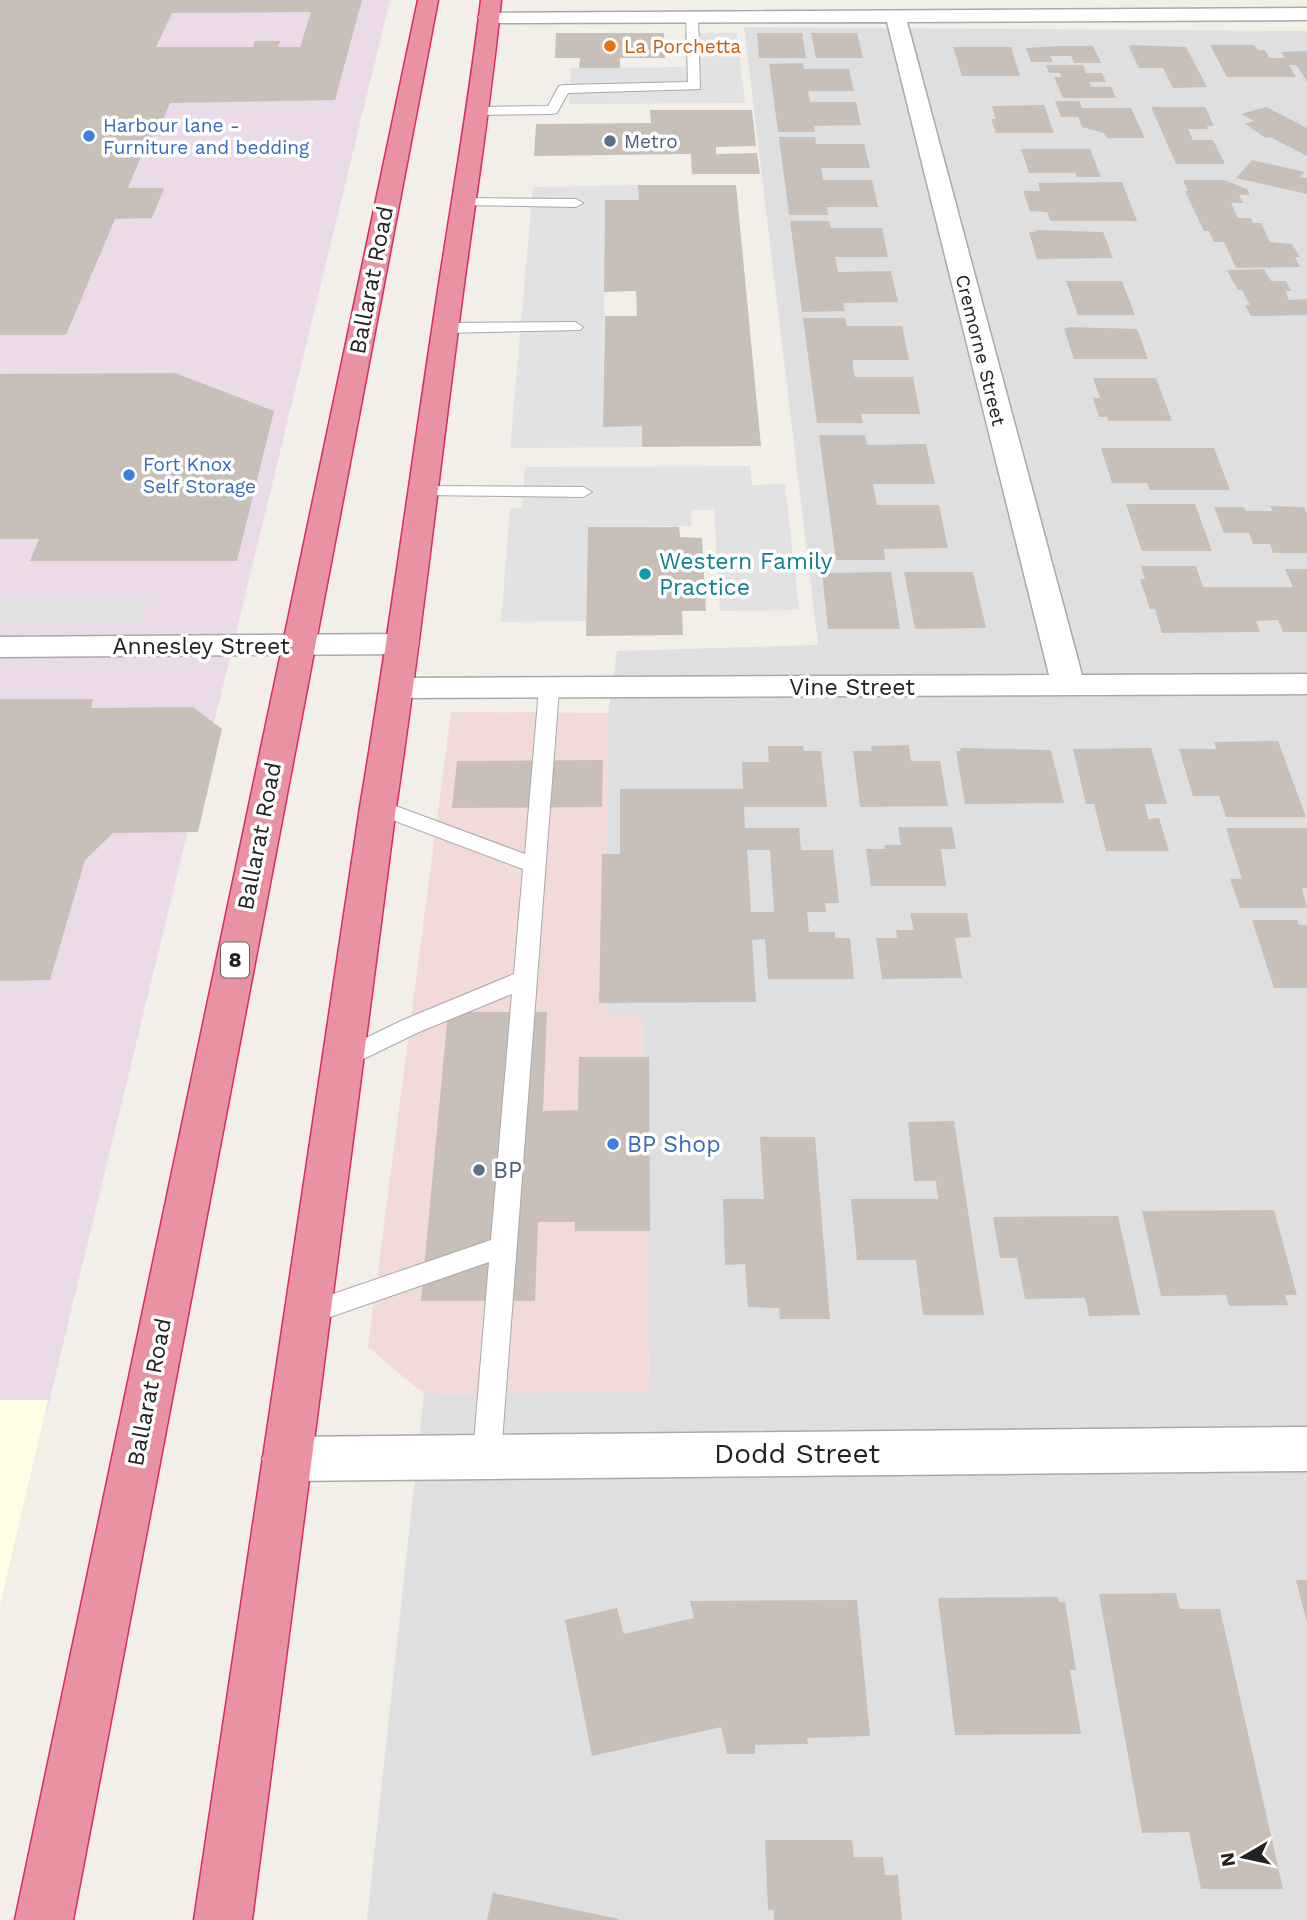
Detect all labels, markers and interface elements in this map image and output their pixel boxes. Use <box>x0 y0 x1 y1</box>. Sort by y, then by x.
place label: La Porchetta <box>624 35 741 58</box>
marker: La Porchetta <box>602 38 618 54</box>
place label: Harbour lane - Furniture and bedding <box>103 114 310 159</box>
marker: Harbour lane - Furniture and bedding <box>81 128 97 144</box>
place label: Metro <box>624 130 678 153</box>
marker: Metro <box>602 133 618 149</box>
street label: Ballarat Road <box>344 204 399 356</box>
street label: Cremorne Street <box>951 272 1010 428</box>
place label: Fort Knox Self Storage <box>143 453 256 498</box>
marker: Fort Knox Self Storage <box>121 467 137 483</box>
place label: Western Family Practice <box>659 548 832 601</box>
marker: Western Family Practice <box>637 566 653 582</box>
street label: Annesley Street <box>112 633 290 660</box>
street label: Vine Street <box>789 674 915 701</box>
street label: Ballarat Road <box>232 760 287 912</box>
road number: 8 <box>221 942 249 978</box>
place label: BP Shop <box>627 1131 721 1158</box>
marker: BP Shop <box>605 1136 621 1152</box>
place label: BP <box>493 1157 522 1184</box>
marker: BP <box>471 1162 487 1178</box>
street label: Ballarat Road <box>122 1316 177 1468</box>
street label: Dodd Street <box>714 1437 880 1470</box>
north arrow <box>1209 1822 1279 1892</box>
text: N <box>1215 1851 1240 1868</box>

